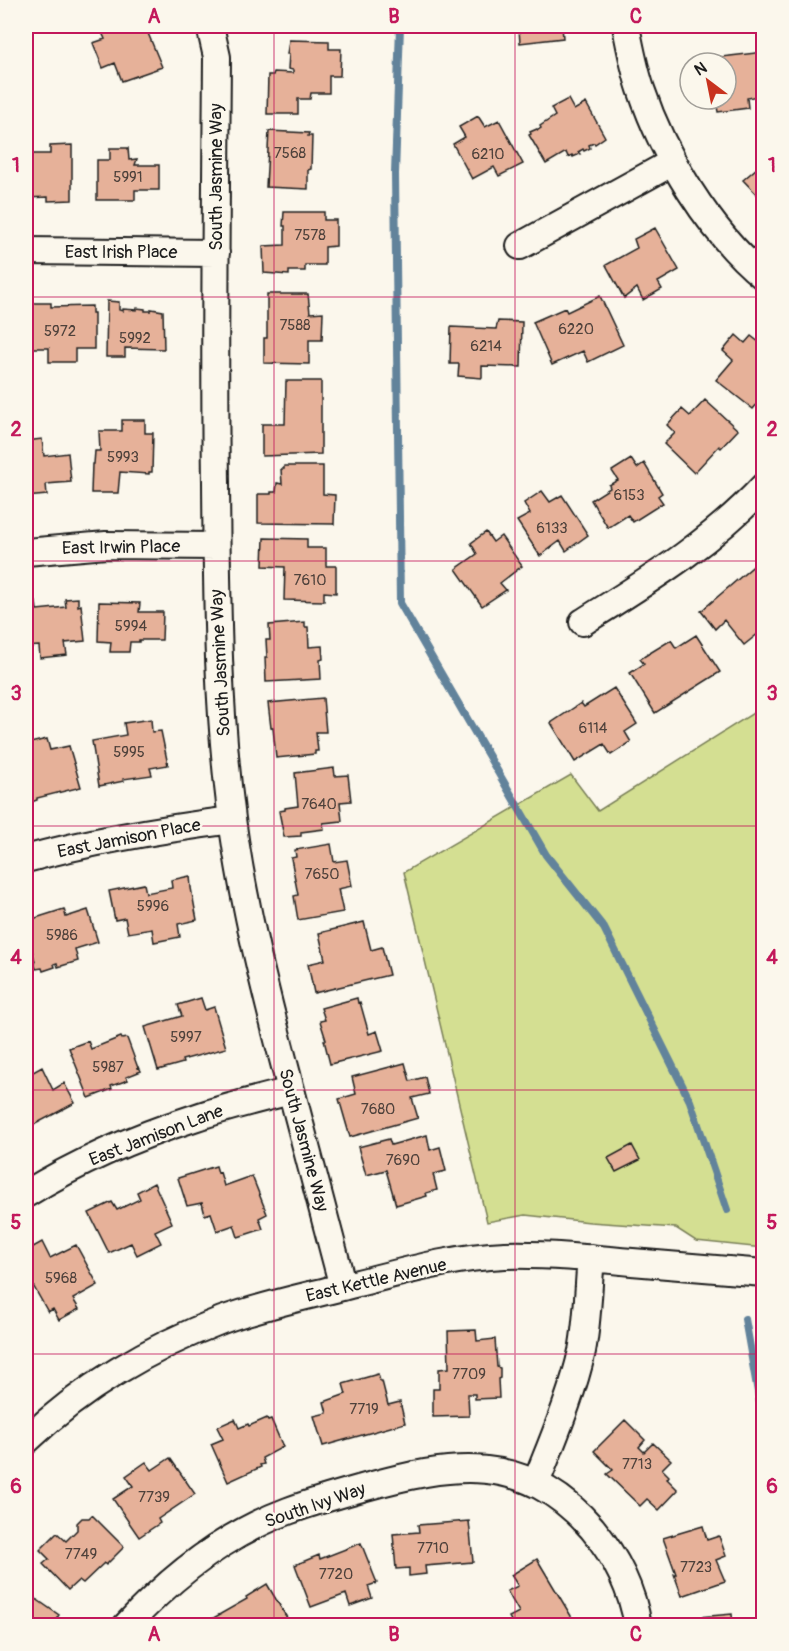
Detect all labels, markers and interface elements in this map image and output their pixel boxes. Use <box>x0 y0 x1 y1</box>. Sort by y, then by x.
text: A <box>148 4 161 29</box>
text: B <box>388 4 400 29</box>
text: C <box>630 4 642 29</box>
north arrow <box>678 51 738 111</box>
text: N <box>691 58 711 80</box>
street label: South Jasmine Way <box>205 103 228 251</box>
house number: 7568 <box>274 144 307 163</box>
house number: 6210 <box>471 145 505 164</box>
text: 1 <box>12 153 20 178</box>
text: 1 <box>768 153 776 178</box>
house number: 5991 <box>113 168 143 187</box>
house number: 7578 <box>294 226 326 245</box>
street label: East Irish Place <box>65 241 177 264</box>
house number: 7588 <box>279 316 311 335</box>
house number: 6220 <box>558 320 594 339</box>
house number: 5972 <box>44 322 76 341</box>
house number: 5992 <box>119 329 151 348</box>
house number: 6214 <box>470 337 502 356</box>
text: 2 <box>10 417 22 442</box>
text: 2 <box>766 417 778 442</box>
house number: 5993 <box>107 448 139 467</box>
house number: 6153 <box>613 486 645 505</box>
house number: 6133 <box>536 519 568 538</box>
street label: East Irwin Place <box>62 535 180 560</box>
house number: 7610 <box>294 571 326 590</box>
street label: South Jasmine Way <box>205 589 236 737</box>
house number: 5994 <box>115 617 147 636</box>
text: 3 <box>10 681 22 706</box>
text: 3 <box>766 681 778 706</box>
house number: 6114 <box>578 719 608 738</box>
house number: 5995 <box>113 743 145 762</box>
house number: 7640 <box>301 795 337 814</box>
street label: East Jamison Place <box>56 813 203 864</box>
house number: 7650 <box>304 865 340 884</box>
house number: 5996 <box>137 897 169 916</box>
house number: 5986 <box>46 926 78 945</box>
text: 4 <box>10 945 22 970</box>
text: 4 <box>766 945 778 970</box>
house number: 5997 <box>170 1028 202 1047</box>
house number: 5987 <box>92 1058 124 1077</box>
street label: South Jasmine Way <box>273 1066 334 1215</box>
street label: East Jamison Lane <box>86 1099 227 1172</box>
house number: 7680 <box>361 1100 395 1119</box>
house number: 7690 <box>386 1151 420 1170</box>
text: 5 <box>11 1210 22 1235</box>
text: 5 <box>767 1210 778 1235</box>
street label: East Kettle Avenue <box>304 1253 449 1308</box>
house number: 5968 <box>45 1269 78 1288</box>
house number: 7709 <box>452 1365 486 1384</box>
house number: 7719 <box>349 1400 379 1419</box>
house number: 7713 <box>622 1455 652 1474</box>
text: 6 <box>10 1474 22 1499</box>
text: 6 <box>766 1474 778 1499</box>
street label: South Ivy Way <box>262 1477 369 1533</box>
house number: 7739 <box>138 1488 170 1507</box>
house number: 7710 <box>417 1539 449 1558</box>
house number: 7749 <box>65 1545 97 1564</box>
house number: 7723 <box>680 1558 712 1577</box>
house number: 7720 <box>319 1565 353 1584</box>
text: A <box>148 1622 161 1647</box>
text: B <box>388 1622 400 1647</box>
text: C <box>630 1622 642 1647</box>

